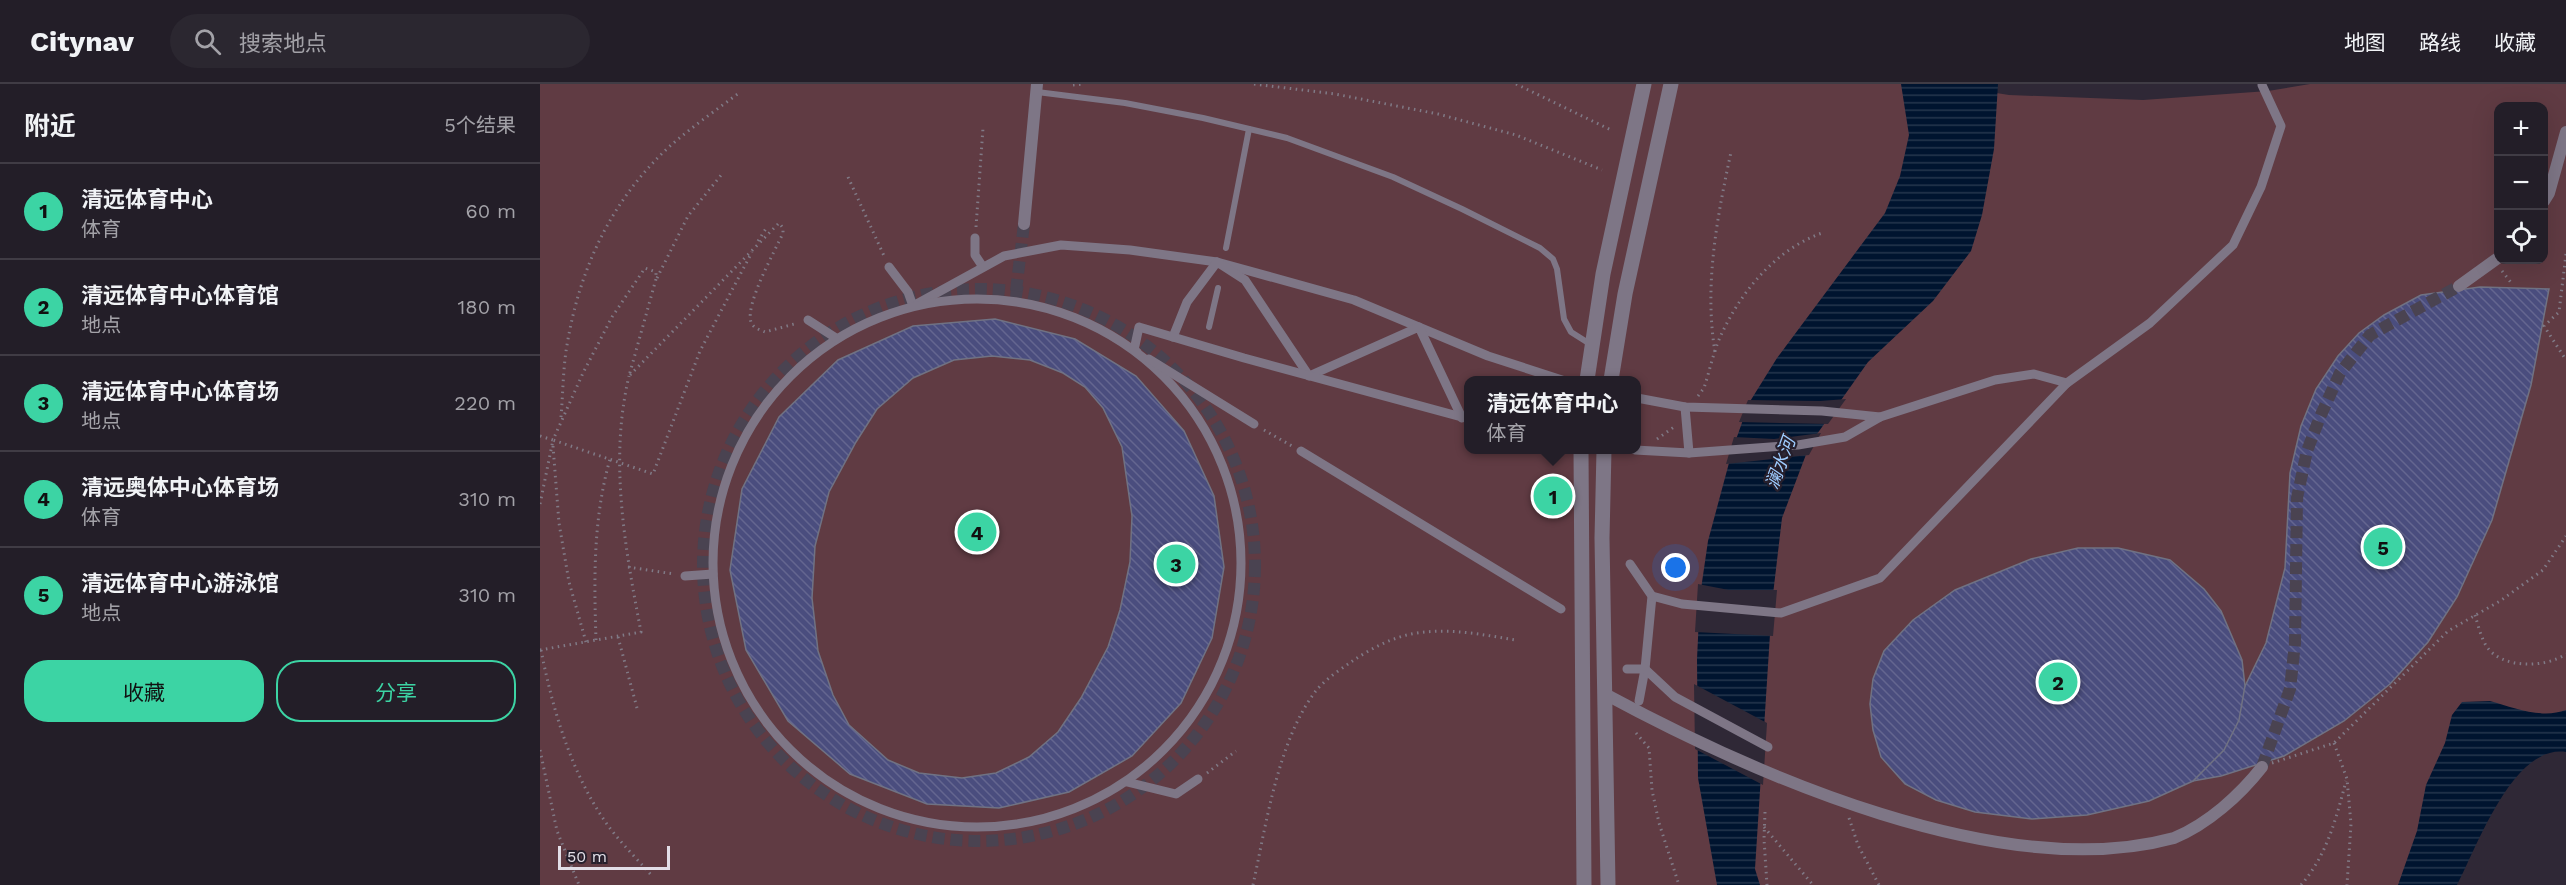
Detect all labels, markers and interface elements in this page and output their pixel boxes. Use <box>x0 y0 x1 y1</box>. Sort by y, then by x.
search box <box>170 14 590 68</box>
text: Citynav <box>30 25 134 58</box>
icon: search <box>191 25 224 58</box>
text: 地图 <box>2344 30 2386 55</box>
text: 路线 <box>2419 30 2461 55</box>
text: 收藏 <box>2494 30 2536 55</box>
text: 搜索地点 <box>239 31 327 56</box>
map controls <box>2494 102 2548 264</box>
button: + <box>2494 102 2548 156</box>
text: 附近 <box>24 111 76 141</box>
text: 5个结果 <box>444 113 516 137</box>
button: − <box>2494 156 2548 210</box>
text: 清远体育中心 <box>81 187 213 212</box>
text: 1 <box>39 199 48 223</box>
text: 60 m <box>466 199 516 223</box>
button: locate <box>2494 210 2548 264</box>
text: 体育 <box>81 217 121 241</box>
text: 清远体育中心体育馆 <box>81 283 279 308</box>
text: 2 <box>38 295 49 319</box>
text: 180 m <box>458 295 516 319</box>
text: 地点 <box>81 313 121 337</box>
popup <box>1464 376 1641 454</box>
text: 清远体育中心体育场 <box>81 379 279 404</box>
text: 3 <box>38 391 49 415</box>
text: 220 m <box>454 391 516 415</box>
text: 清远体育中心 <box>1486 391 1619 416</box>
text: 地点 <box>81 409 121 433</box>
text: 体育 <box>1486 421 1526 445</box>
water label: 澜水河 <box>1761 431 1800 492</box>
pin: 1 <box>1534 474 1572 518</box>
text: 清远奥体中心体育场 <box>81 475 279 500</box>
text: 4 <box>37 487 50 511</box>
text: 310 m <box>458 487 516 511</box>
text: 体育 <box>81 505 121 529</box>
pin: 4 <box>958 510 996 554</box>
pin: 5 <box>2364 524 2402 570</box>
pin: 3 <box>1156 542 1196 586</box>
your location <box>1661 553 1690 582</box>
text: 清远体育中心游泳馆 <box>81 571 279 596</box>
text: 5 <box>38 583 49 607</box>
text: 310 m <box>458 583 516 607</box>
text: 地点 <box>81 601 121 625</box>
button: 收藏 <box>24 660 264 722</box>
button: 分享 <box>276 660 516 722</box>
pin: 2 <box>2038 660 2078 704</box>
scale bar <box>558 843 670 870</box>
text: 50 m <box>567 847 607 866</box>

